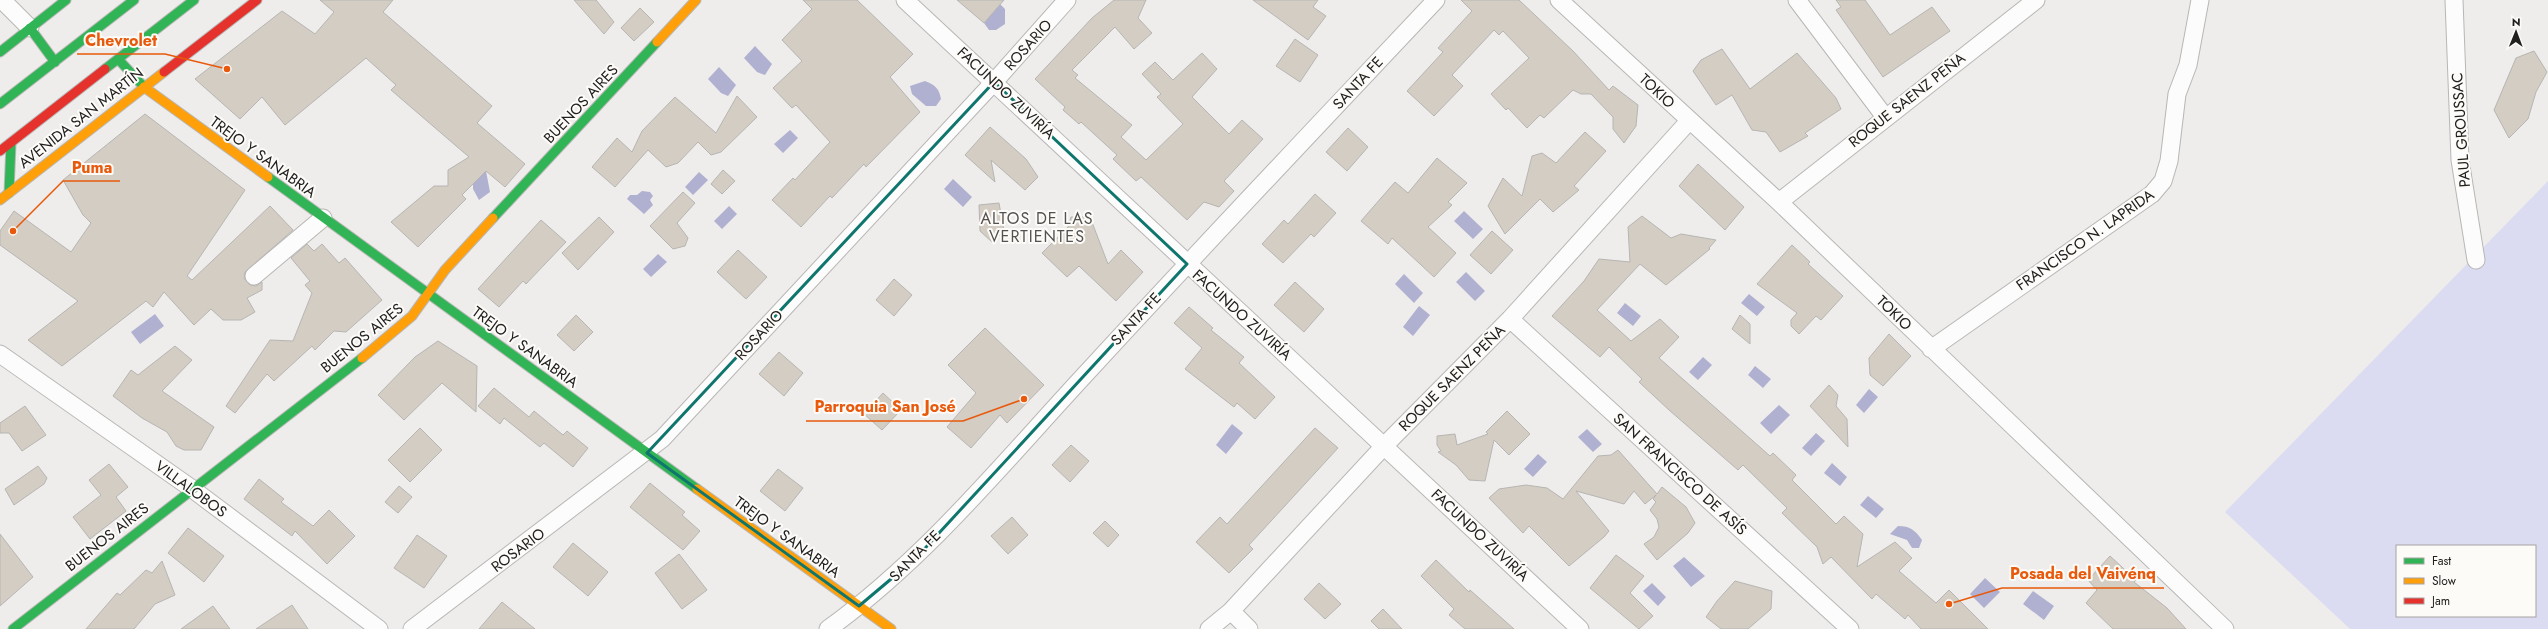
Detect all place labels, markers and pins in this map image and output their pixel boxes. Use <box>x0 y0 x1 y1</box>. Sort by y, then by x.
callout: Chevrolet <box>77 26 165 54</box>
callout: Puma <box>63 153 120 181</box>
callout: Parroquia San José <box>806 393 963 421</box>
callout: Posada del Vaivénq <box>2002 560 2164 588</box>

